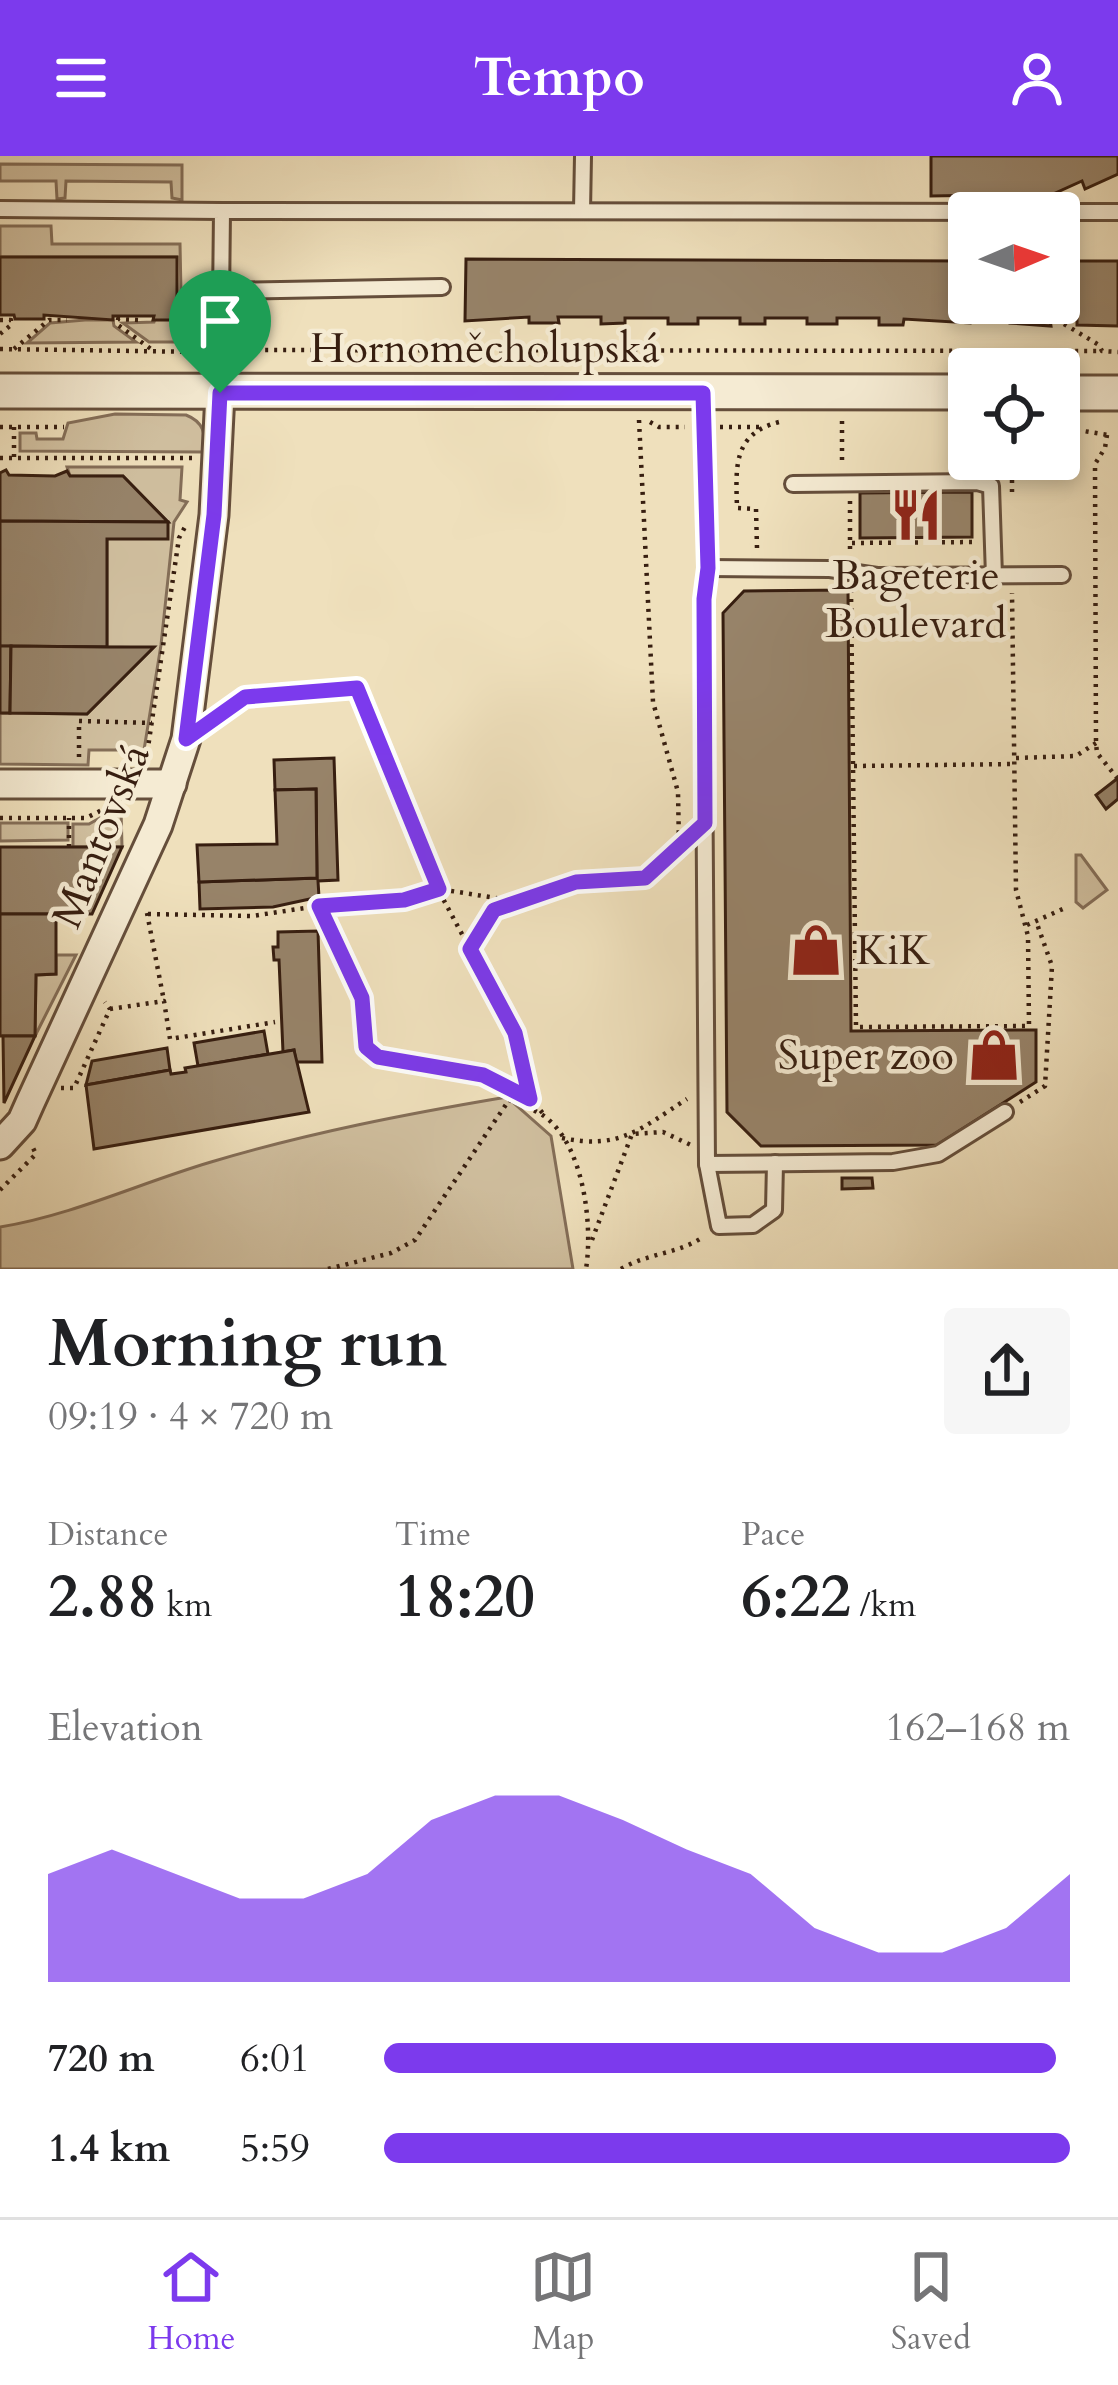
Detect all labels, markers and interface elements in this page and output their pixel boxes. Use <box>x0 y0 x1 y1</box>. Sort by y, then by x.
text: Tempo <box>473 42 645 115</box>
icon: menu <box>48 45 114 111</box>
icon: person <box>1004 45 1070 111</box>
north arrow <box>948 192 1080 324</box>
map controls <box>948 192 1080 480</box>
pin <box>169 270 271 393</box>
icon: arrive <box>187 288 253 354</box>
street label: Hornoměcholupská <box>310 320 660 377</box>
button: locate <box>948 348 1080 480</box>
restaurant icon: Bageterie Boulevard <box>887 486 945 544</box>
place label: Bageterie Boulevard <box>825 547 1007 652</box>
street label: Mantovská <box>38 736 164 936</box>
shop icon: KiK <box>787 921 845 979</box>
place label: KiK <box>856 922 931 979</box>
shop icon: Super zoo <box>965 1026 1023 1084</box>
place label: Super zoo <box>778 1027 954 1084</box>
text: Morning run <box>48 1300 447 1389</box>
button: share <box>944 1308 1070 1434</box>
text: 09:19 · 4 × 720 m <box>48 1390 333 1443</box>
text: Distance <box>48 1512 169 1557</box>
text: Time <box>395 1512 471 1557</box>
text: Pace <box>741 1512 805 1557</box>
text: 2.88 <box>48 1557 158 1638</box>
text: 18:20 <box>395 1557 535 1638</box>
text: 6:22 <box>741 1557 851 1638</box>
text: km <box>158 1583 212 1628</box>
text: /km <box>851 1583 916 1628</box>
text: Elevation <box>48 1701 203 1754</box>
text: 162–168 m <box>885 1701 1070 1754</box>
text: 720 m <box>48 2032 154 2085</box>
text: 6:01 <box>240 2032 310 2085</box>
text: 1.4 km <box>48 2122 170 2175</box>
text: 5:59 <box>240 2122 310 2175</box>
tab: Home <box>147 2244 236 2361</box>
tab: Map <box>530 2244 596 2361</box>
tab: Saved <box>891 2244 971 2361</box>

